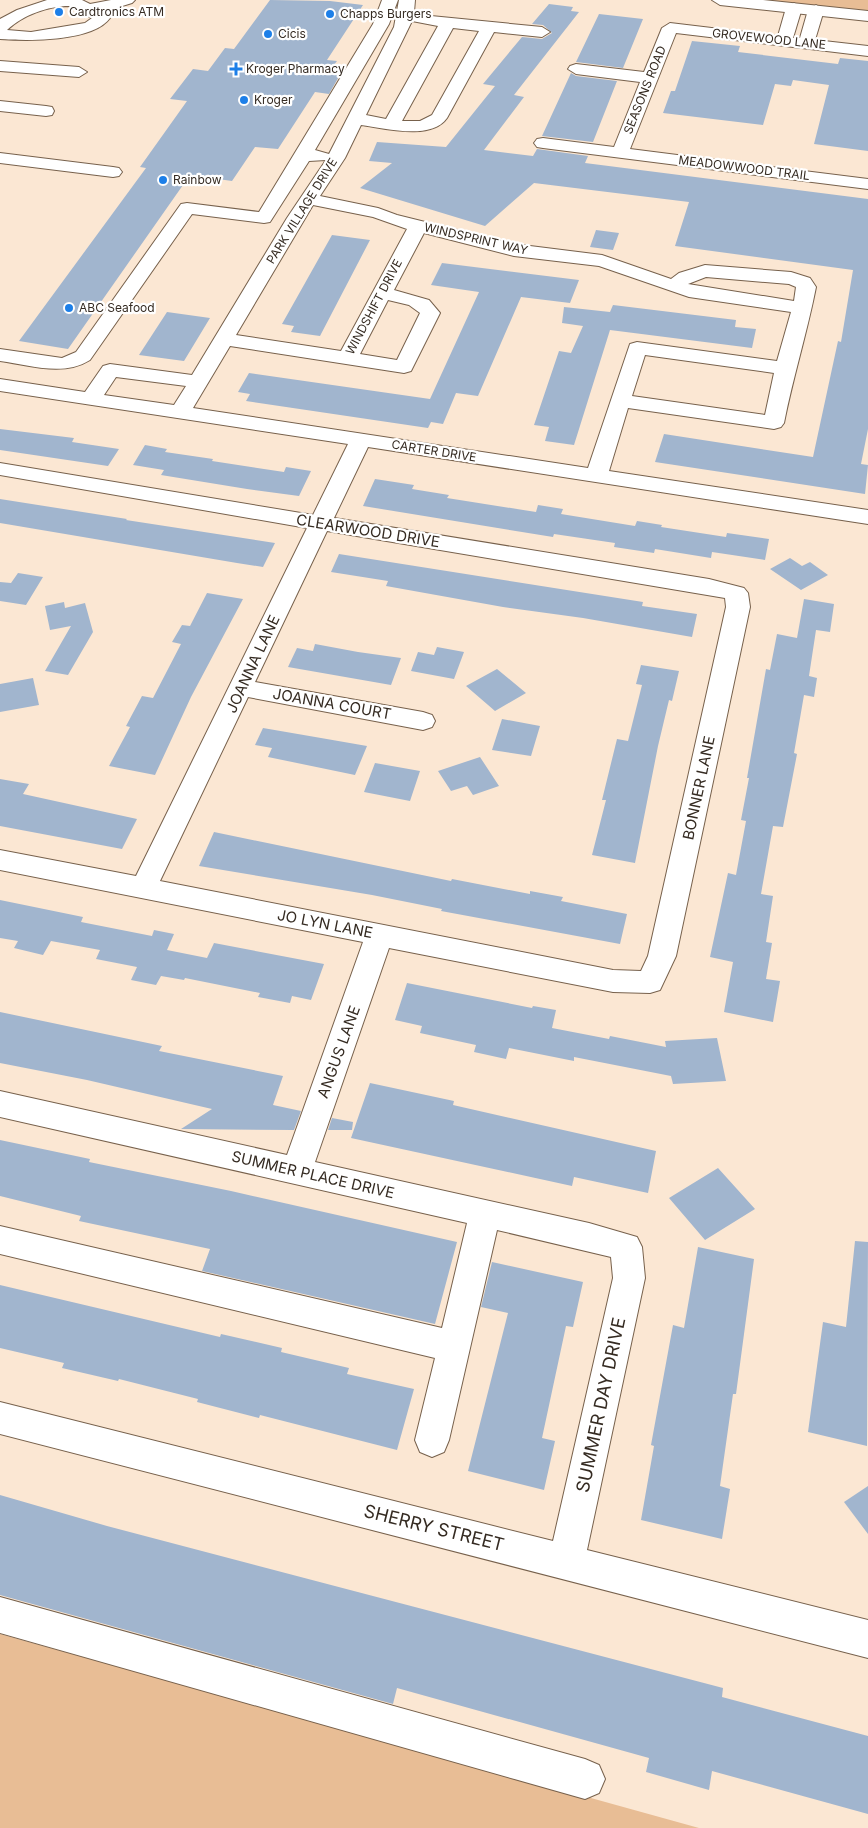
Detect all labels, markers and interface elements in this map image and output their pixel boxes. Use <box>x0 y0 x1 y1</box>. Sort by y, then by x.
place label: Cardtronics ATM <box>69 4 164 19</box>
marker: Cardtronics ATM <box>53 6 65 18</box>
place label: Chapps Burgers <box>340 6 431 21</box>
marker: Chapps Burgers <box>324 8 336 20</box>
street label: GROVEWOOD LANE <box>711 25 827 52</box>
place label: Cicis <box>278 26 306 41</box>
marker: Cicis <box>262 28 274 40</box>
street label: SEASONS ROAD <box>620 44 669 136</box>
place label: Kroger Pharmacy <box>246 61 345 76</box>
marker: Kroger Pharmacy <box>230 63 242 75</box>
place label: Kroger <box>254 92 293 107</box>
marker: Kroger <box>238 94 250 106</box>
street label: MEADOWWOOD TRAIL <box>678 152 811 183</box>
street label: PARK VILLAGE DRIVE <box>263 155 340 266</box>
place label: Rainbow <box>173 172 222 187</box>
marker: Rainbow <box>157 174 169 186</box>
street label: WINDSPRINT WAY <box>423 219 529 258</box>
street label: WINDSHIFT DRIVE <box>342 256 405 357</box>
place label: ABC Seafood <box>79 300 155 315</box>
marker: ABC Seafood <box>63 302 75 314</box>
street label: CARTER DRIVE <box>391 436 478 465</box>
street label: CLEARWOOD DRIVE <box>295 510 441 551</box>
street label: JOANNA LANE <box>221 612 284 716</box>
street label: JOANNA COURT <box>271 684 393 723</box>
street label: BONNER LANE <box>678 734 719 842</box>
street label: JO LYN LANE <box>276 905 375 942</box>
street label: ANGUS LANE <box>313 1003 364 1101</box>
street label: SUMMER PLACE DRIVE <box>230 1147 396 1203</box>
street label: SUMMER DAY DRIVE <box>572 1315 629 1494</box>
street label: SHERRY STREET <box>362 1500 506 1555</box>

